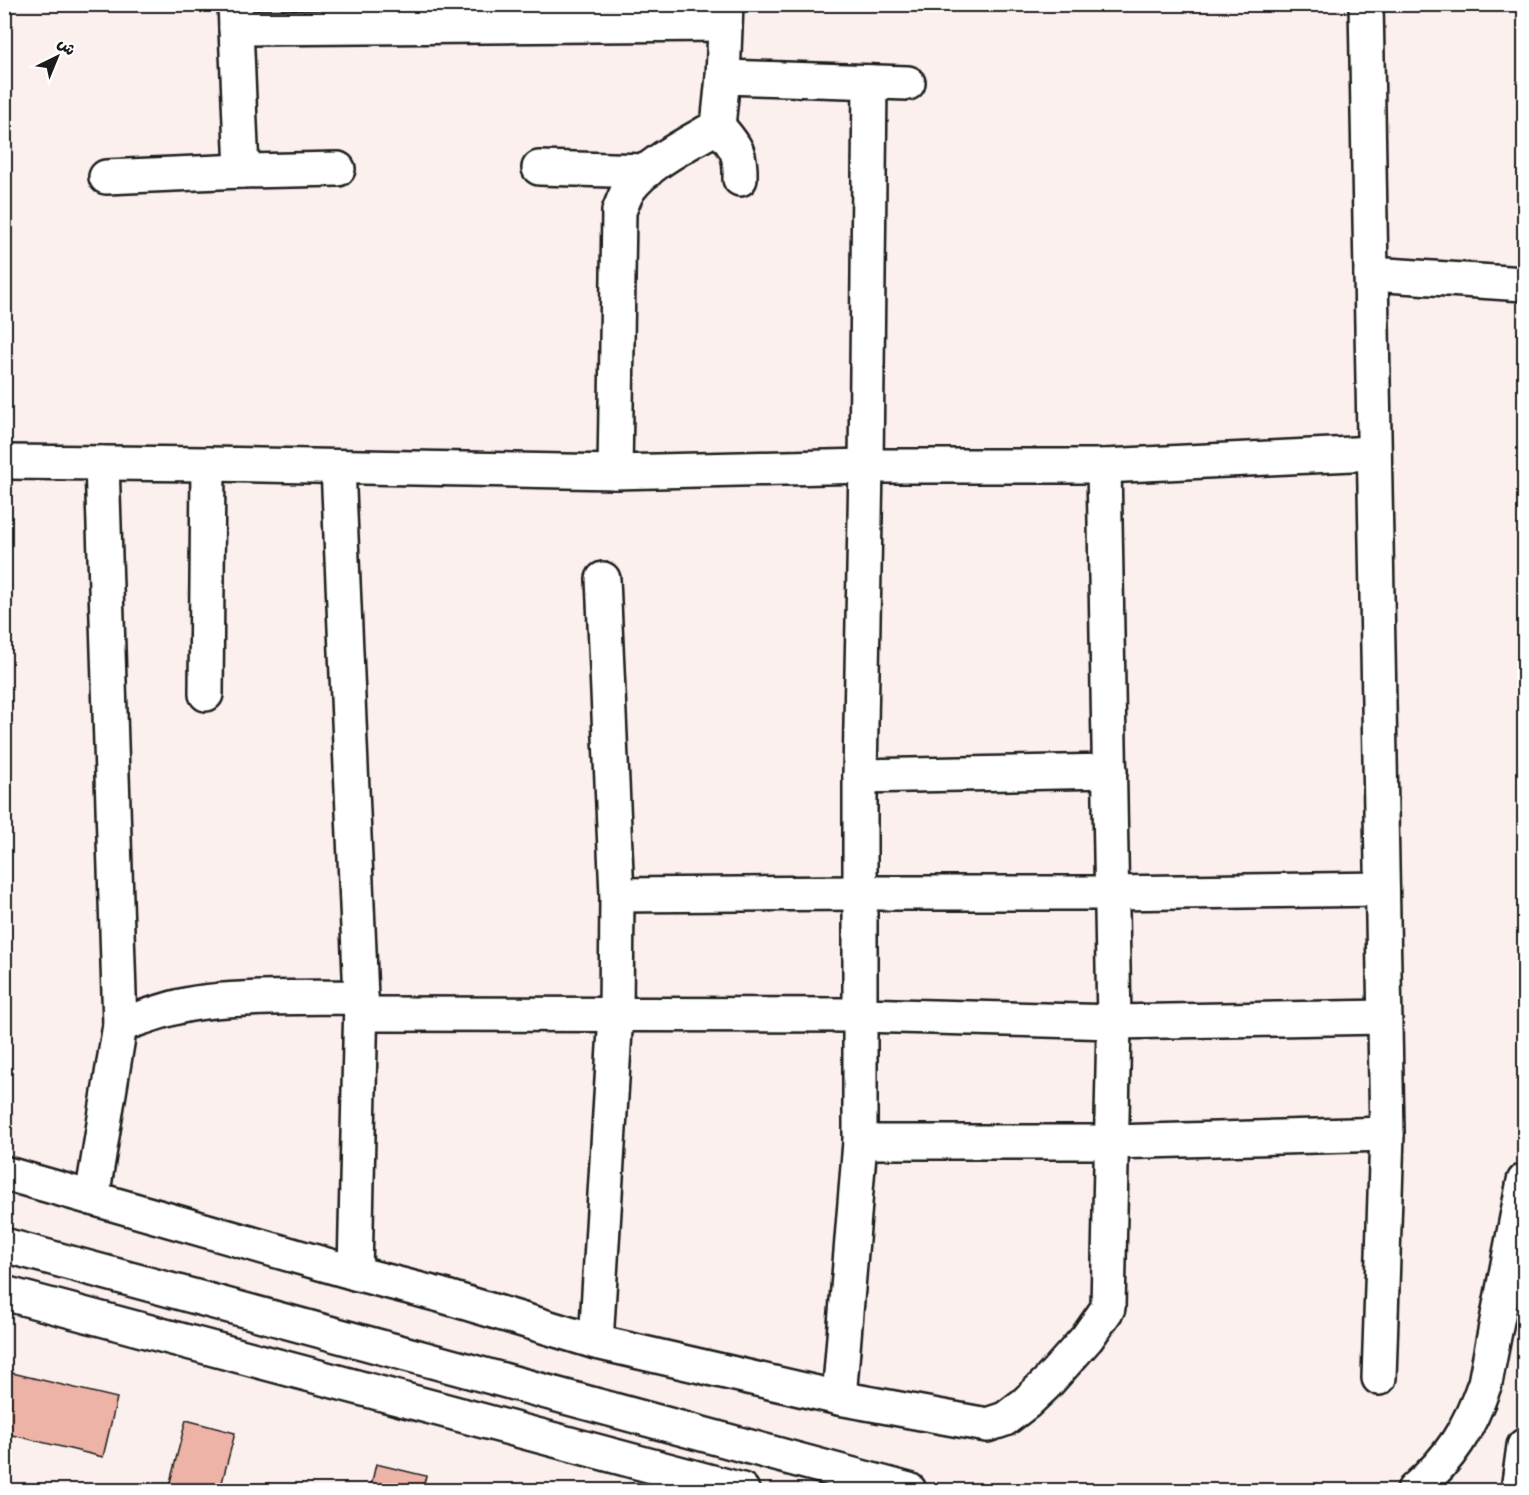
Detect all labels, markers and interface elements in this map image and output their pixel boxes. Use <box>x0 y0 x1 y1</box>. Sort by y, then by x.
north arrow <box>27 27 87 87</box>
text: ش <box>52 36 78 62</box>

